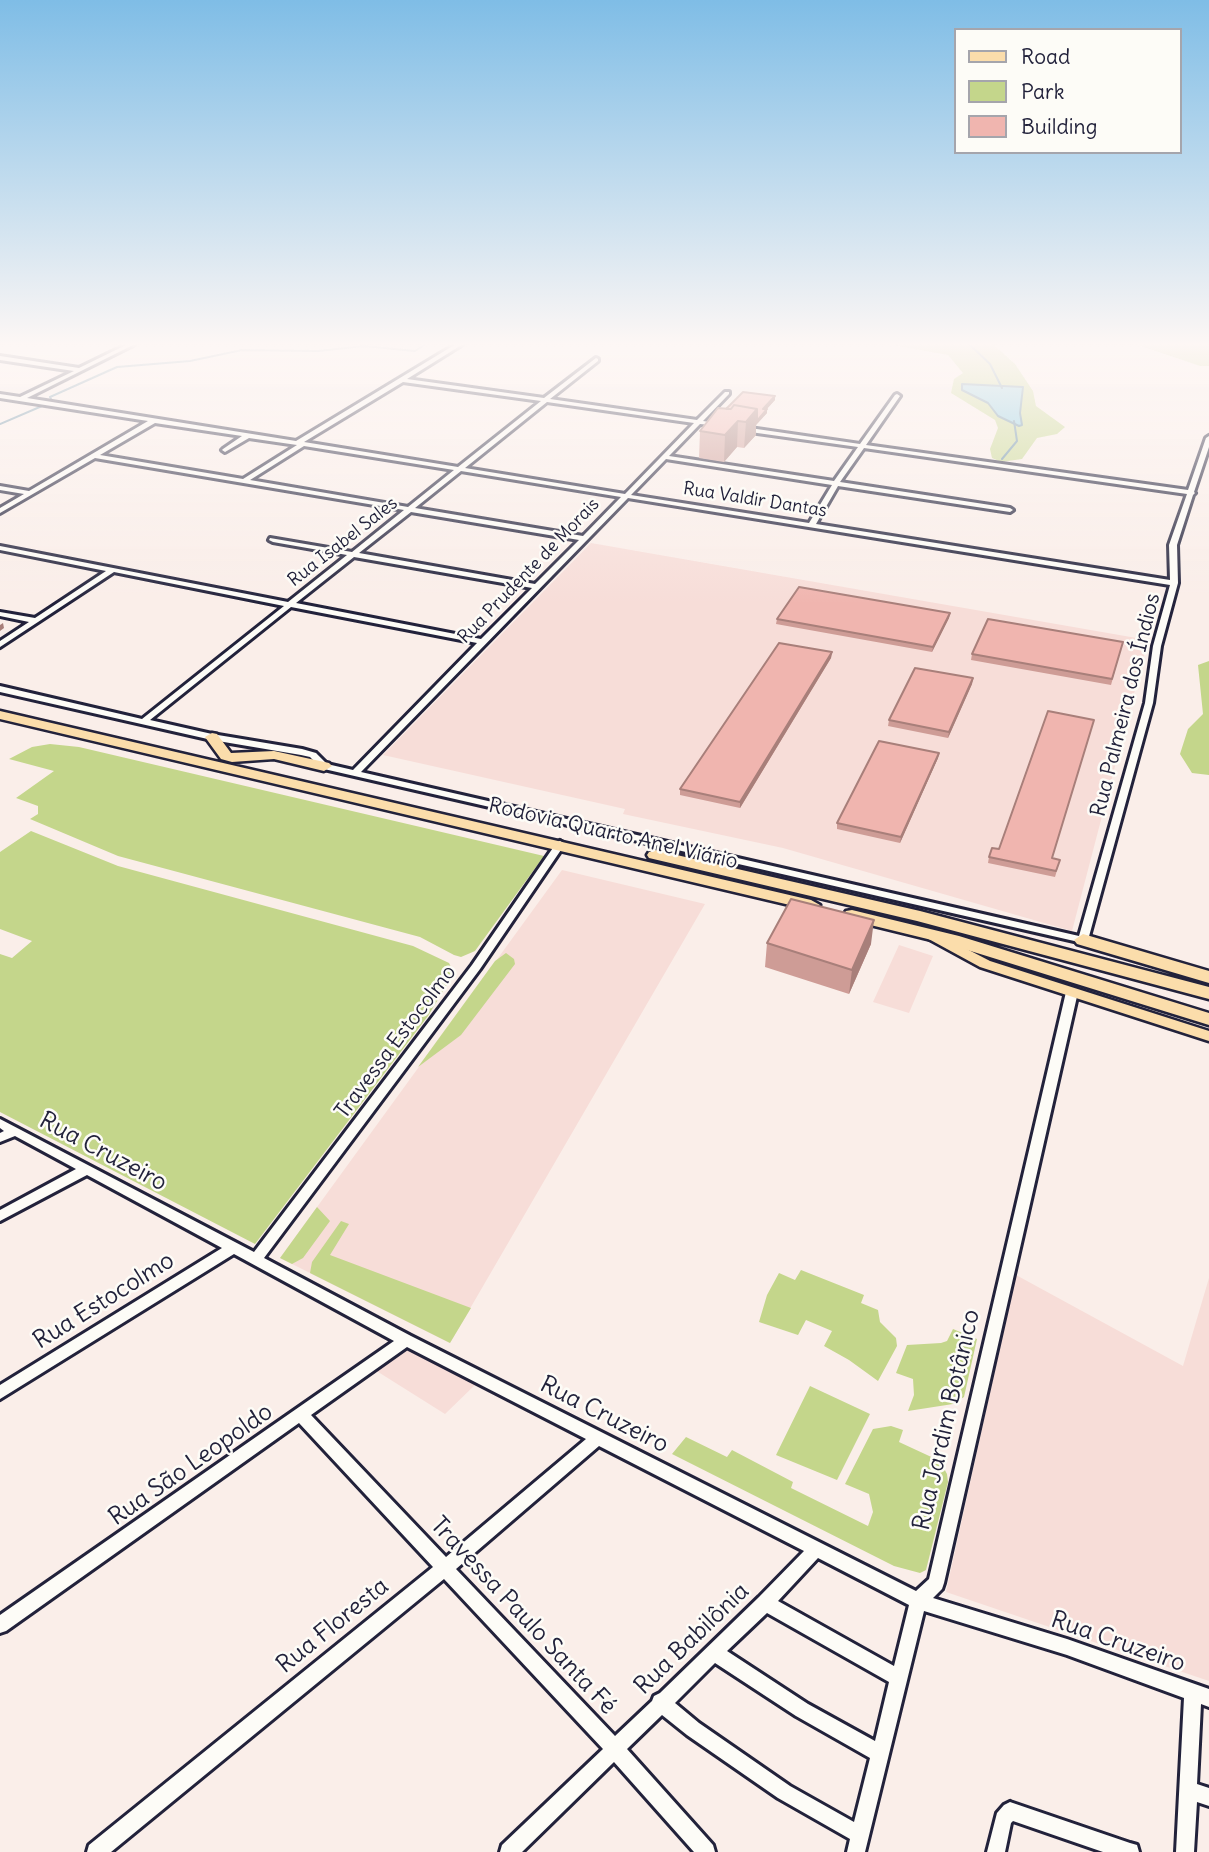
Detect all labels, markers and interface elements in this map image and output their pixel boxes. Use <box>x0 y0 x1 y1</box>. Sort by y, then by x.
legend <box>954 28 1181 154</box>
text: Road <box>1021 43 1070 70</box>
text: Park <box>1021 78 1064 105</box>
text: Building <box>1021 113 1097 140</box>
street label: Rua Valdir Dantas <box>682 478 828 522</box>
street label: Rua Isabel Sales <box>284 493 402 591</box>
street label: Rua Prudente de Morais <box>454 494 604 648</box>
street label: Rua Palmeira dos Índios <box>1086 591 1166 819</box>
street label: Rodovia Quarto Anel Viário <box>486 793 740 875</box>
street label: Travessa Estocolmo <box>330 960 462 1124</box>
street label: Rua Cruzeiro <box>34 1106 172 1198</box>
street label: Rua Estocolmo <box>28 1246 180 1356</box>
street label: Rua Jardim Botânico <box>908 1307 986 1533</box>
street label: Rua Cruzeiro <box>535 1370 673 1460</box>
street label: Rua São Leopoldo <box>104 1398 278 1532</box>
street label: Travessa Paulo Santa Fé <box>424 1511 622 1721</box>
street label: Rua Floresta <box>271 1572 395 1680</box>
street label: Rua Babilônia <box>629 1577 755 1701</box>
street label: Rua Cruzeiro <box>1047 1606 1189 1678</box>

